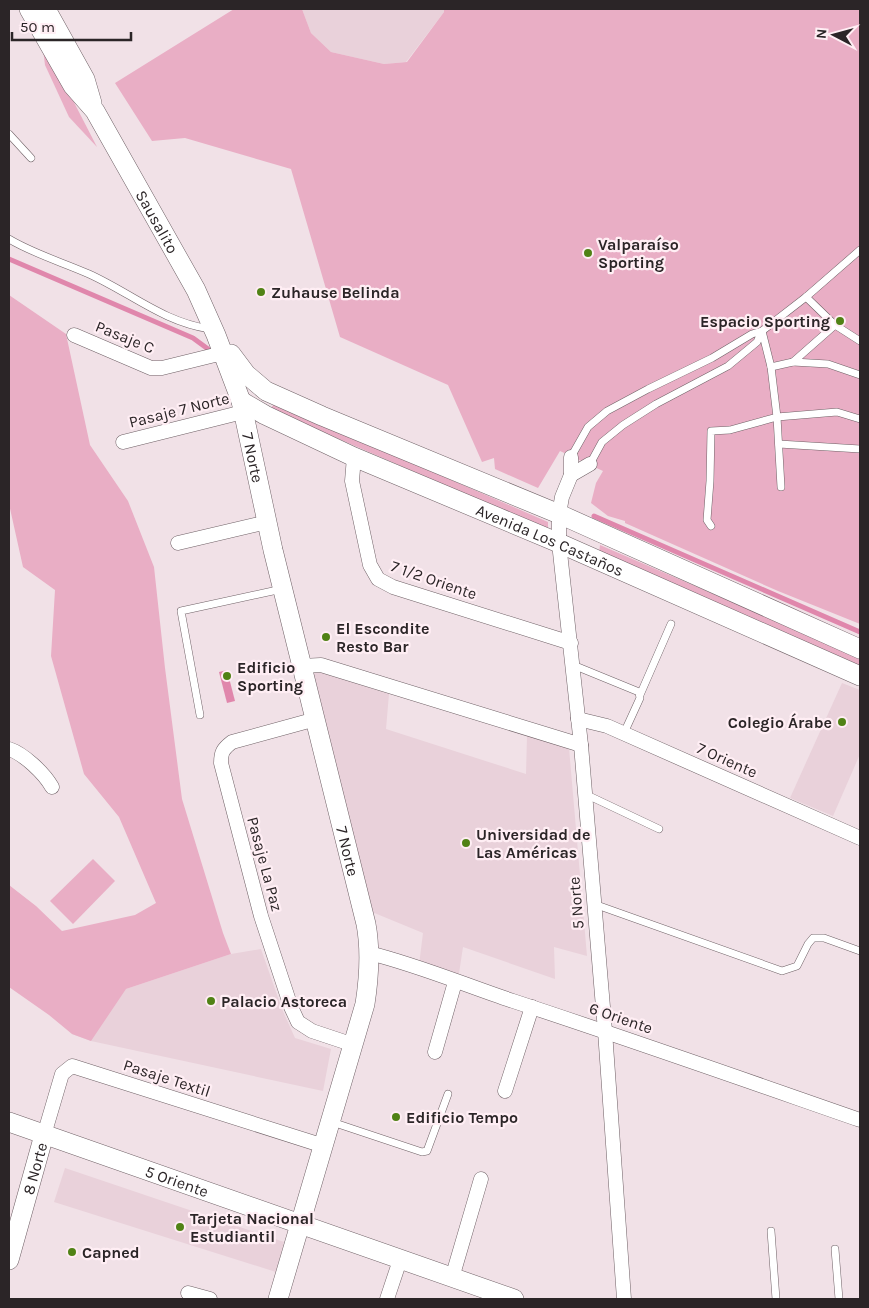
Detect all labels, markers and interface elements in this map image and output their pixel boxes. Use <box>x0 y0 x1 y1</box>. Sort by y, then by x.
scale bar <box>12 10 131 42</box>
north arrow <box>809 10 859 60</box>
text: 50 m <box>20 18 55 36</box>
text: N <box>813 28 831 40</box>
street label: Sausalito <box>132 187 183 257</box>
place label: Valparaíso Sporting <box>598 235 679 272</box>
marker: Valparaíso Sporting <box>582 247 594 259</box>
place label: Zuhause Belinda <box>271 283 400 302</box>
marker: Zuhause Belinda <box>255 286 267 298</box>
place label: Espacio Sporting <box>700 312 830 331</box>
marker: Espacio Sporting <box>834 315 846 327</box>
street label: Pasaje C <box>93 317 157 357</box>
street label: Pasaje 7 Norte <box>127 388 231 432</box>
street label: 7 Norte <box>238 430 268 484</box>
street label: Avenida Los Castaños <box>473 500 627 580</box>
street label: 7 1/2 Oriente <box>389 556 479 604</box>
place label: El Escondite Resto Bar <box>336 619 430 656</box>
marker: El Escondite Resto Bar <box>320 631 332 643</box>
place label: Edificio Sporting <box>237 658 303 695</box>
marker: Edificio Sporting <box>221 670 233 682</box>
place label: Colegio Árabe <box>728 713 832 732</box>
marker: Colegio Árabe <box>836 716 848 728</box>
street label: 7 Oriente <box>694 738 760 782</box>
street label: Pasaje La Paz <box>243 815 287 913</box>
street label: 7 Norte <box>332 824 363 878</box>
place label: Universidad de Las Américas <box>476 825 590 862</box>
marker: Universidad de Las Américas <box>460 837 472 849</box>
street label: 5 Norte <box>564 876 588 930</box>
place label: Palacio Astoreca <box>221 992 347 1011</box>
marker: Palacio Astoreca <box>205 995 217 1007</box>
street label: 6 Oriente <box>587 998 655 1038</box>
street label: Pasaje Textil <box>121 1055 213 1101</box>
place label: Edificio Tempo <box>406 1108 518 1127</box>
marker: Edificio Tempo <box>390 1111 402 1123</box>
street label: 8 Norte <box>18 1140 51 1197</box>
street label: 5 Oriente <box>143 1161 211 1201</box>
place label: Tarjeta Nacional Estudiantil <box>190 1209 314 1246</box>
marker: Tarjeta Nacional Estudiantil <box>174 1221 186 1233</box>
place label: Capned <box>82 1243 140 1262</box>
marker: Capned <box>66 1246 78 1258</box>

